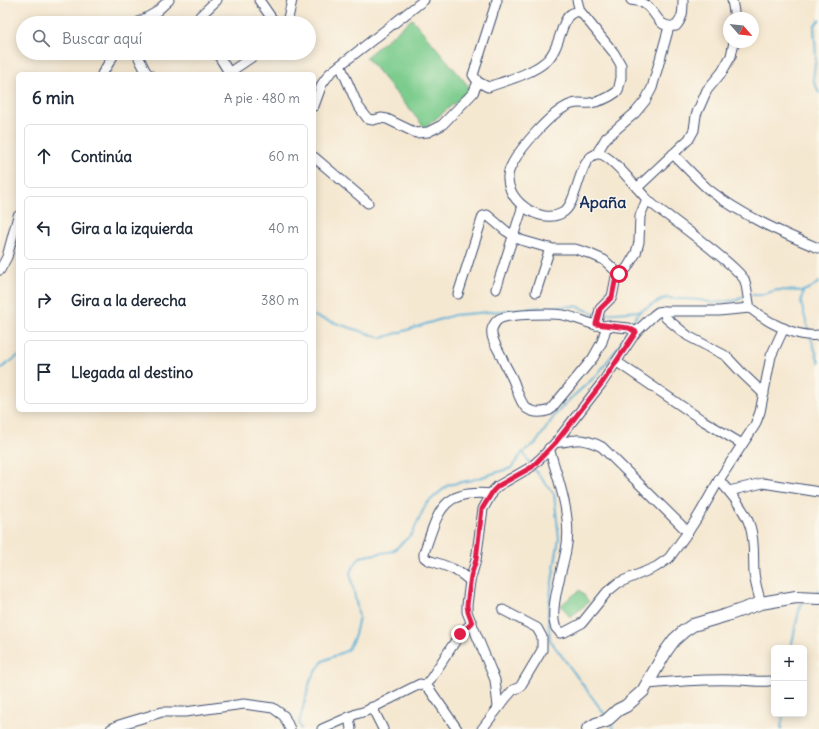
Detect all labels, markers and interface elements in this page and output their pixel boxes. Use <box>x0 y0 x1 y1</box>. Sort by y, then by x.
north arrow <box>723 12 759 48</box>
search box <box>16 16 316 60</box>
icon: search <box>30 27 52 49</box>
text: Buscar aquí <box>62 29 142 48</box>
text: 6 min <box>32 87 74 109</box>
text: A pie · 480 m <box>224 90 300 107</box>
icon: ahead <box>33 145 55 167</box>
text: Continúa <box>71 147 132 166</box>
text: 60 m <box>268 148 299 165</box>
district label: Apaña <box>580 192 626 213</box>
icon: left <box>33 217 55 239</box>
text: Gira a la izquierda <box>71 219 193 238</box>
text: 40 m <box>268 220 299 237</box>
route start <box>610 265 628 283</box>
icon: right <box>33 289 55 311</box>
text: Gira a la derecha <box>71 291 186 310</box>
text: 380 m <box>261 292 299 309</box>
icon: arrive <box>33 361 55 383</box>
text: Llegada al destino <box>71 363 193 382</box>
route end <box>451 625 469 643</box>
map controls <box>771 645 807 717</box>
button: + <box>771 645 807 681</box>
button: − <box>771 681 807 717</box>

